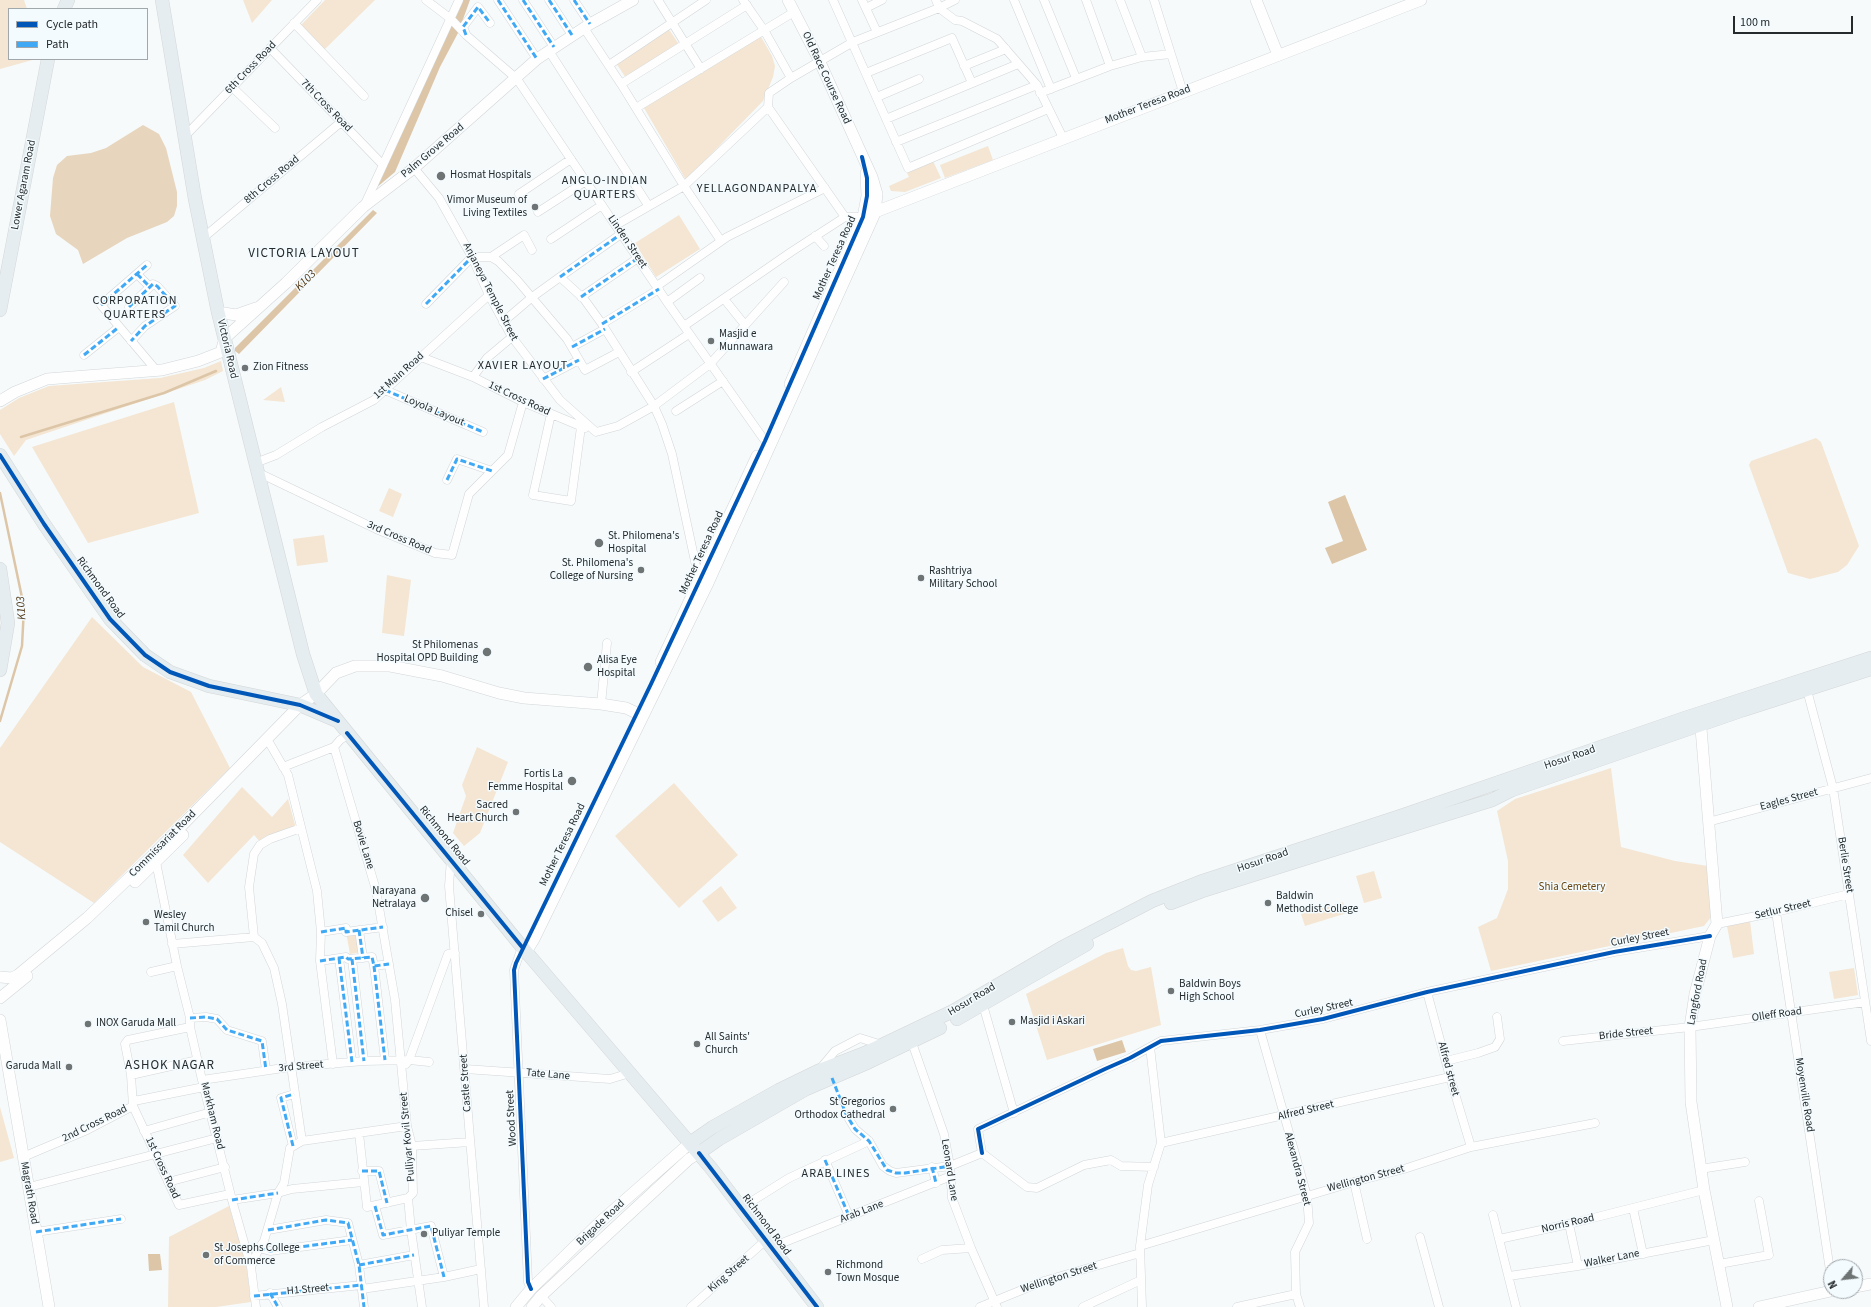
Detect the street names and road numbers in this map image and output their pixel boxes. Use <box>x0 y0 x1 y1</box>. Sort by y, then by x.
street label: Old Race Course Road <box>799 30 853 126</box>
street label: 6th Cross Road <box>223 39 279 97</box>
street label: 7th Cross Road <box>298 77 354 135</box>
street label: Mother Teresa Road <box>1103 83 1193 127</box>
street label: Palm Grove Road <box>399 121 467 181</box>
street label: Lower Agaram Road <box>9 139 39 231</box>
street label: 8th Cross Road <box>242 153 302 207</box>
street label: Linden Street <box>604 213 650 271</box>
street label: Mother Teresa Road <box>811 214 859 302</box>
street label: Anjaneya Temple Street <box>460 241 520 343</box>
street label: Victoria Road <box>214 318 240 380</box>
street label: 1st Main Road <box>371 350 427 402</box>
street label: 1st Cross Road <box>486 379 552 419</box>
street label: Loyola Layout <box>402 392 466 430</box>
street label: Mother Teresa Road <box>677 509 727 597</box>
street label: 3rd Cross Road <box>365 519 433 557</box>
street label: Richmond Road <box>73 555 127 621</box>
street label: Hosur Road <box>1543 743 1597 773</box>
street label: Eagles Street <box>1759 786 1819 814</box>
street label: Mother Teresa Road <box>537 801 589 889</box>
street label: Richmond Road <box>416 803 472 869</box>
street label: Commissariat Road <box>127 808 199 880</box>
street label: Bovie Lane <box>349 819 377 871</box>
street label: Berlie Street <box>1834 836 1856 894</box>
street label: Hosur Road <box>1236 846 1290 876</box>
street label: Setlur Street <box>1754 897 1812 923</box>
street label: Curley Street <box>1610 926 1670 950</box>
street label: Langford Road <box>1685 958 1711 1026</box>
street label: Hosur Road <box>946 981 998 1019</box>
street label: Curley Street <box>1294 996 1354 1022</box>
street label: Olleff Road <box>1751 1005 1803 1025</box>
street label: Bride Street <box>1598 1025 1654 1043</box>
street label: Alfred street <box>1434 1040 1462 1098</box>
street label: Castle Street <box>457 1054 475 1112</box>
street label: Moyenville Road <box>1792 1057 1816 1133</box>
street label: 3rd Street <box>278 1058 324 1076</box>
street label: Tate Lane <box>525 1067 571 1083</box>
street label: Markham Road <box>197 1081 227 1151</box>
street label: Wood Street <box>504 1089 520 1147</box>
street label: Pulliyar Kovil Street <box>398 1092 418 1182</box>
street label: Alfred Street <box>1277 1098 1335 1124</box>
street label: 2nd Cross Road <box>60 1103 130 1145</box>
street label: Alexandra Street <box>1281 1131 1313 1207</box>
street label: 1st Cross Road <box>142 1135 182 1201</box>
street label: Leonard Lane <box>938 1138 960 1202</box>
street label: Magrath Road <box>17 1161 41 1225</box>
street label: Wellington Street <box>1326 1162 1406 1196</box>
street label: Richmond Road <box>739 1192 793 1258</box>
street label: Brigade Road <box>574 1197 628 1249</box>
street label: Arab Lane <box>838 1198 886 1226</box>
street label: Norris Road <box>1540 1212 1596 1236</box>
street label: Walker Lane <box>1583 1247 1641 1271</box>
street label: King Street <box>706 1252 752 1296</box>
street label: Wellington Street <box>1019 1259 1099 1297</box>
street label: H1 Street <box>286 1282 330 1298</box>

